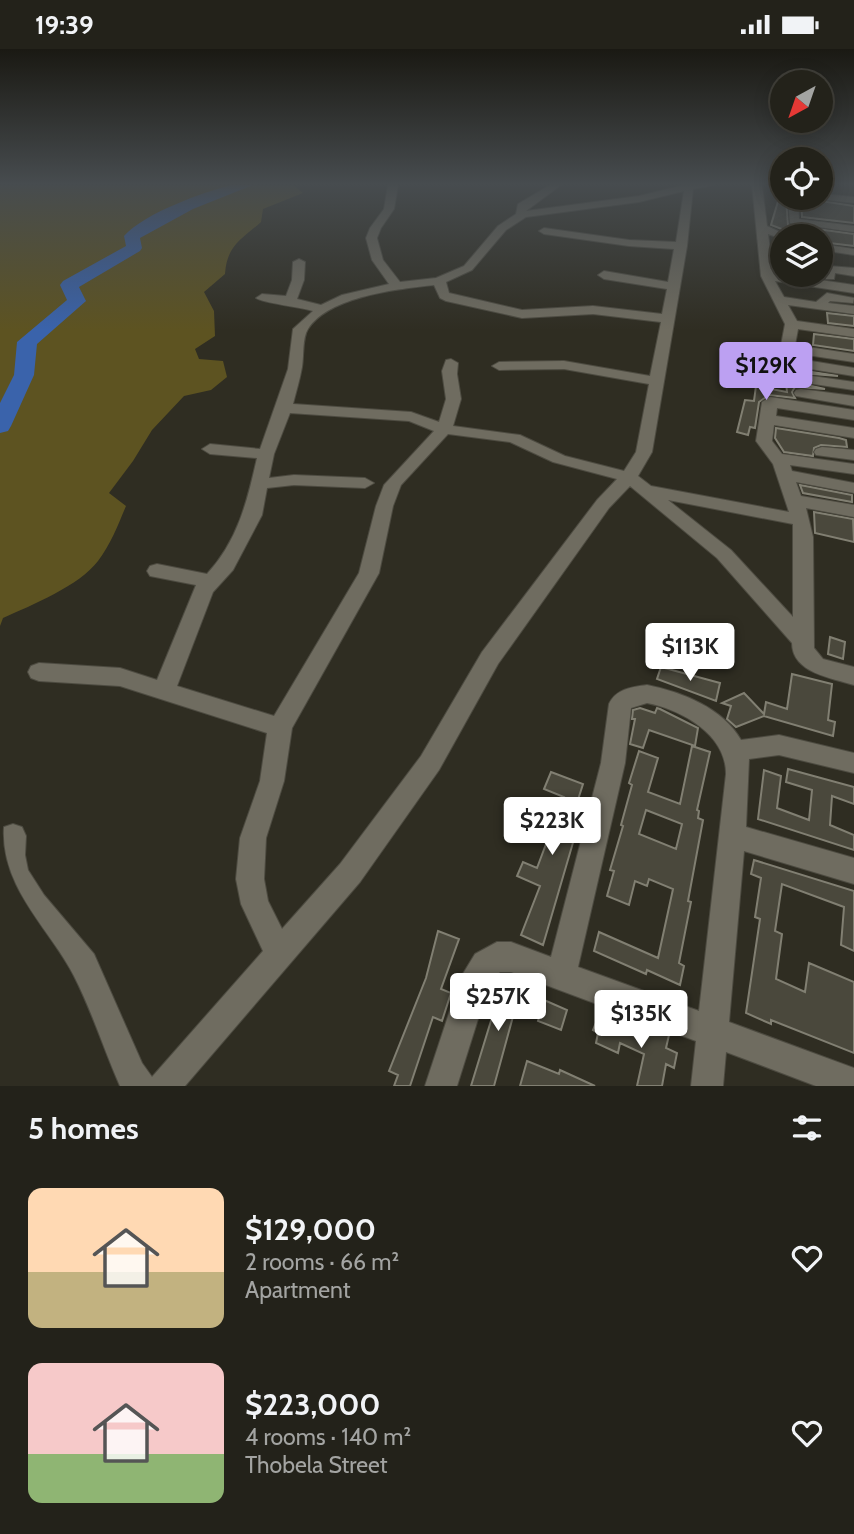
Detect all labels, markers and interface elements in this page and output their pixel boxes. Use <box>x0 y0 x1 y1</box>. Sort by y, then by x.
text: 19:39 <box>35 9 94 41</box>
north arrow <box>770 70 833 133</box>
map controls <box>770 70 833 287</box>
button: locate <box>770 147 833 210</box>
button: layers <box>770 224 833 287</box>
pin: $129K <box>717 343 815 402</box>
text: $129K <box>735 351 797 379</box>
pin: $113K <box>641 623 739 683</box>
text: $113K <box>661 632 719 660</box>
pin: $223K <box>503 797 601 857</box>
text: $223K <box>520 806 584 834</box>
pin: $257K <box>449 974 547 1033</box>
text: $257K <box>466 982 530 1010</box>
pin: $135K <box>592 991 690 1050</box>
text: $135K <box>611 999 672 1027</box>
icon: filters <box>788 1109 826 1147</box>
text: 5 homes <box>28 1110 139 1147</box>
text: $129,000 <box>245 1211 376 1248</box>
icon: home <box>84 1216 168 1300</box>
icon: heart <box>788 1239 826 1277</box>
text: 2 rooms · 66 m² <box>245 1248 399 1276</box>
text: Apartment <box>245 1276 350 1304</box>
text: $223,000 <box>245 1386 381 1423</box>
icon: home <box>84 1391 168 1475</box>
icon: heart <box>788 1414 826 1452</box>
text: 4 rooms · 140 m² <box>245 1423 411 1451</box>
text: Thobela Street <box>245 1451 388 1479</box>

